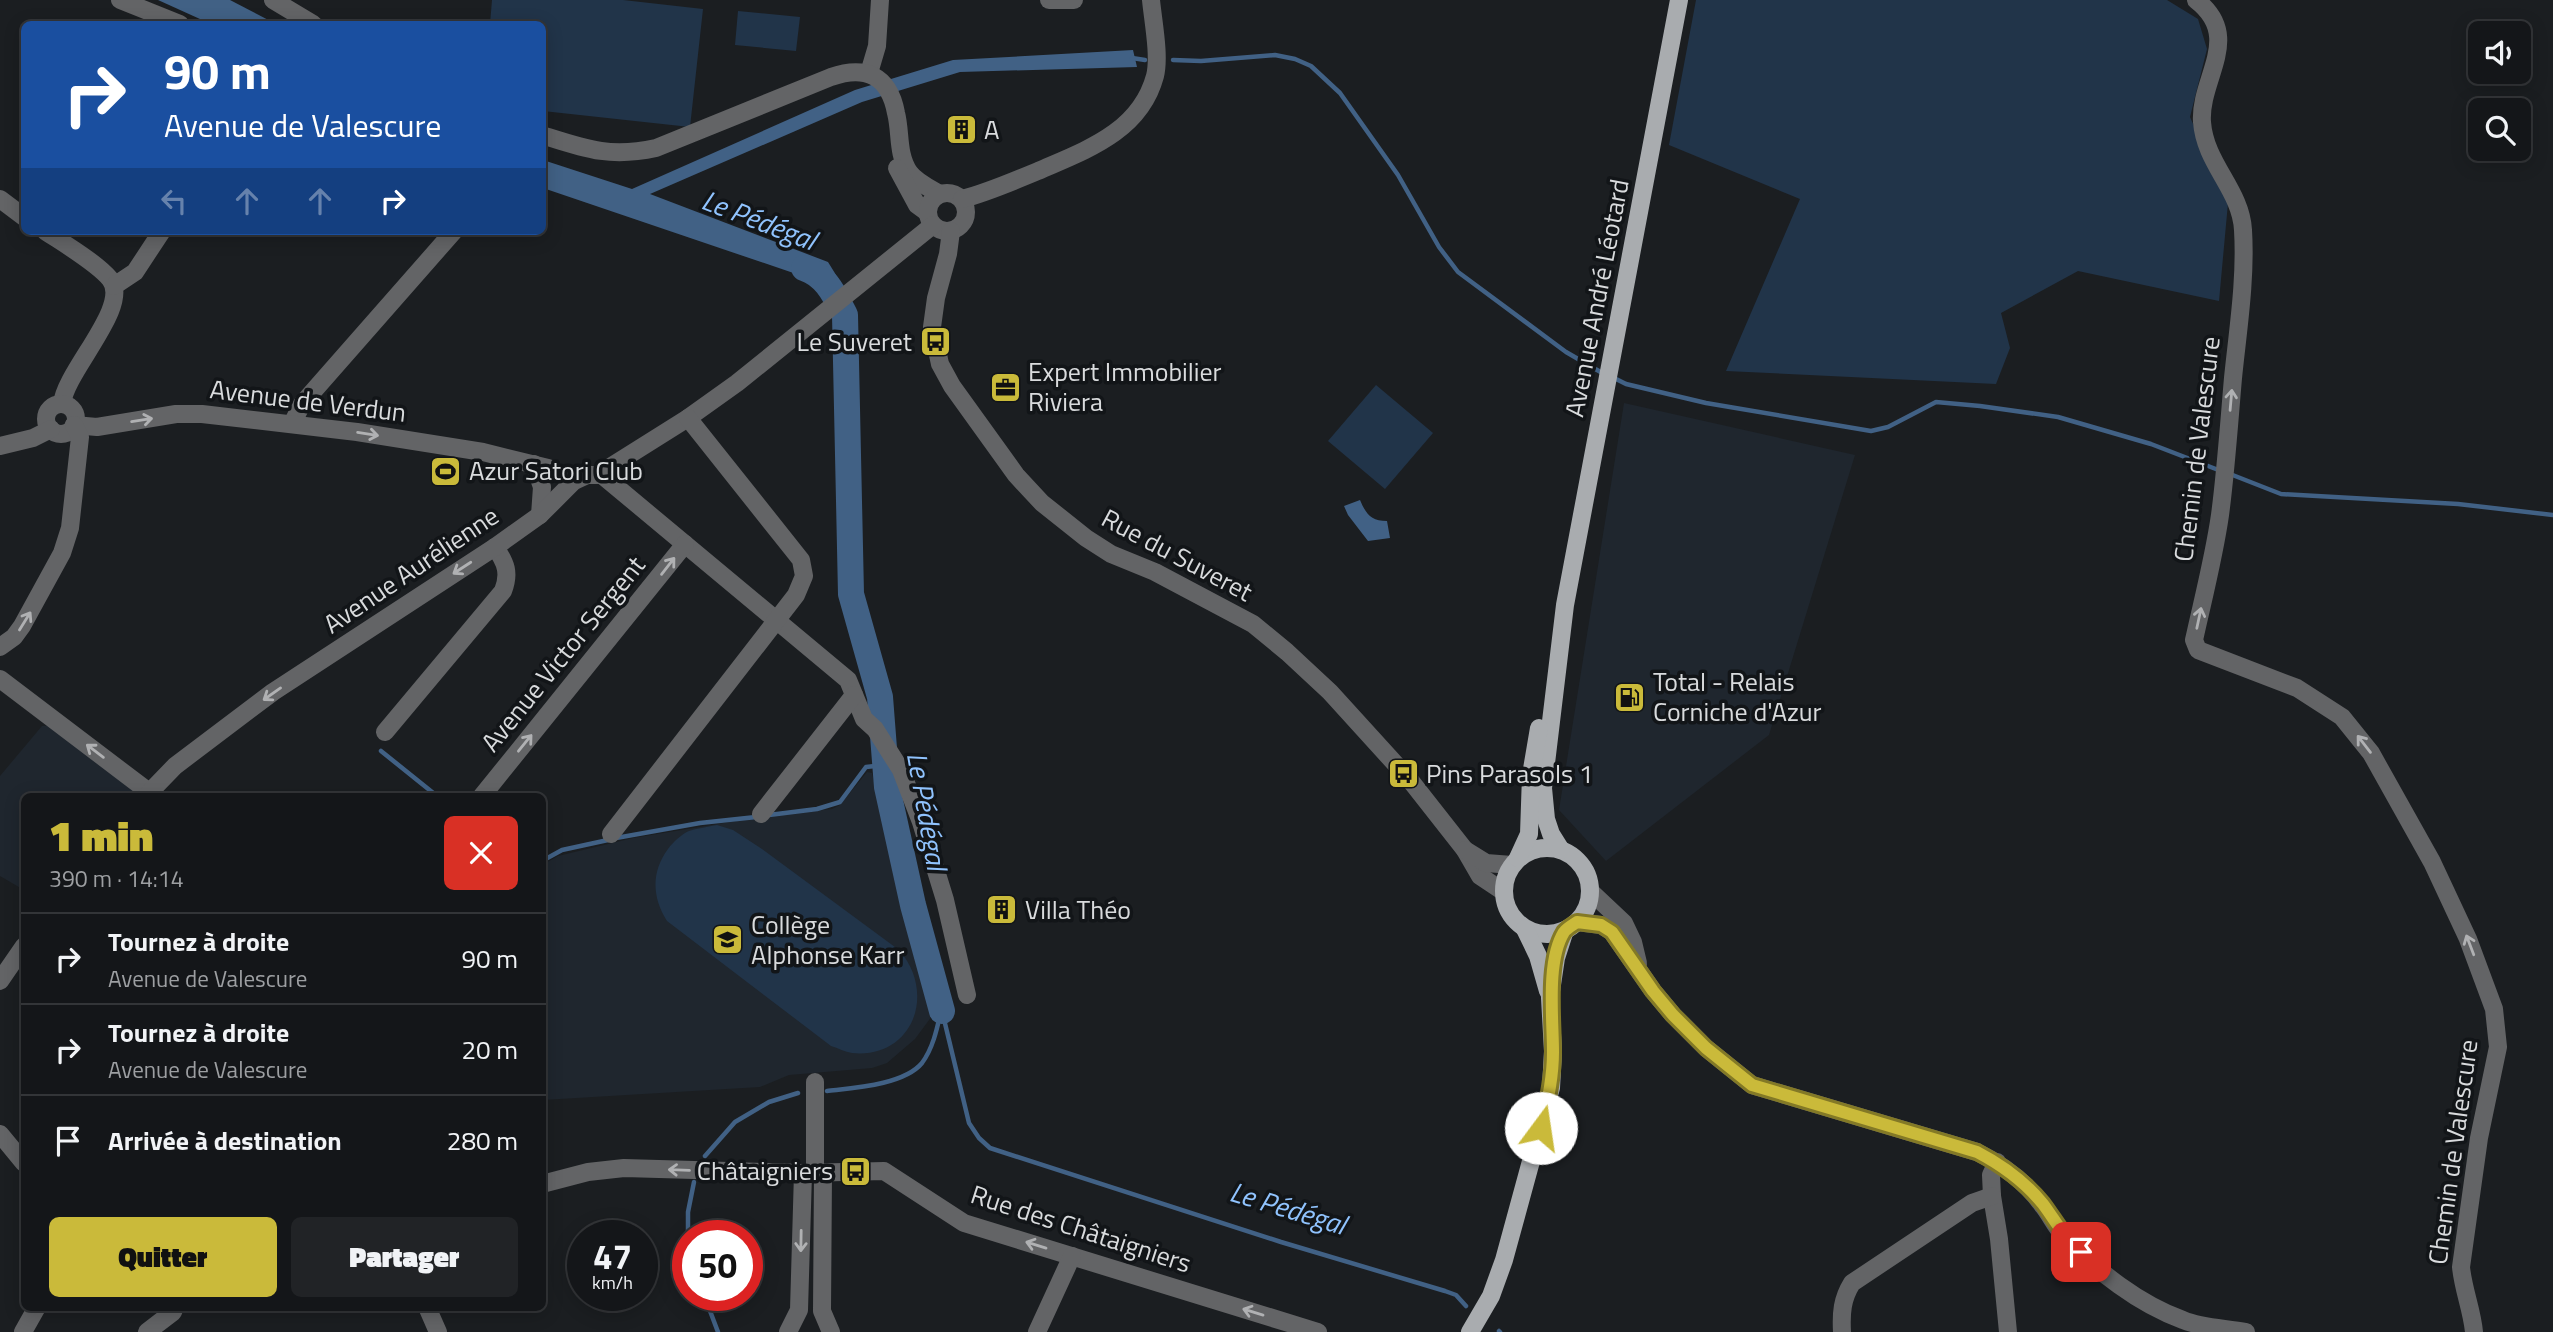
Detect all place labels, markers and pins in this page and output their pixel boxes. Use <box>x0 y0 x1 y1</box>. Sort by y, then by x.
place label: A <box>984 110 1000 149</box>
building icon: A <box>944 113 978 147</box>
place label: Le Suveret <box>797 322 912 361</box>
bus stop icon: Le Suveret <box>918 325 952 359</box>
place label: Expert Immobilier Riviera <box>1028 352 1222 421</box>
office icon: Expert Immobilier Riviera <box>988 370 1022 404</box>
place label: Azur Satori Club <box>469 451 643 490</box>
sports icon: Azur Satori Club <box>429 454 463 488</box>
place label: Total - Relais Corniche d'Azur <box>1653 662 1822 731</box>
fuel station icon: Total - Relais Corniche d'Azur <box>1613 680 1647 714</box>
place label: Pins Parasols 1 <box>1426 754 1593 793</box>
bus stop icon: Pins Parasols 1 <box>1386 757 1420 791</box>
place label: Villa Théo <box>1025 890 1131 929</box>
building icon: Villa Théo <box>985 893 1019 927</box>
place label: Collège Alphonse Karr <box>751 905 905 974</box>
school or university icon: Collège Alphonse Karr <box>711 923 745 957</box>
place label: Châtaigniers <box>697 1151 833 1190</box>
bus stop icon: Châtaigniers <box>839 1154 873 1188</box>
pin <box>2051 1222 2111 1282</box>

